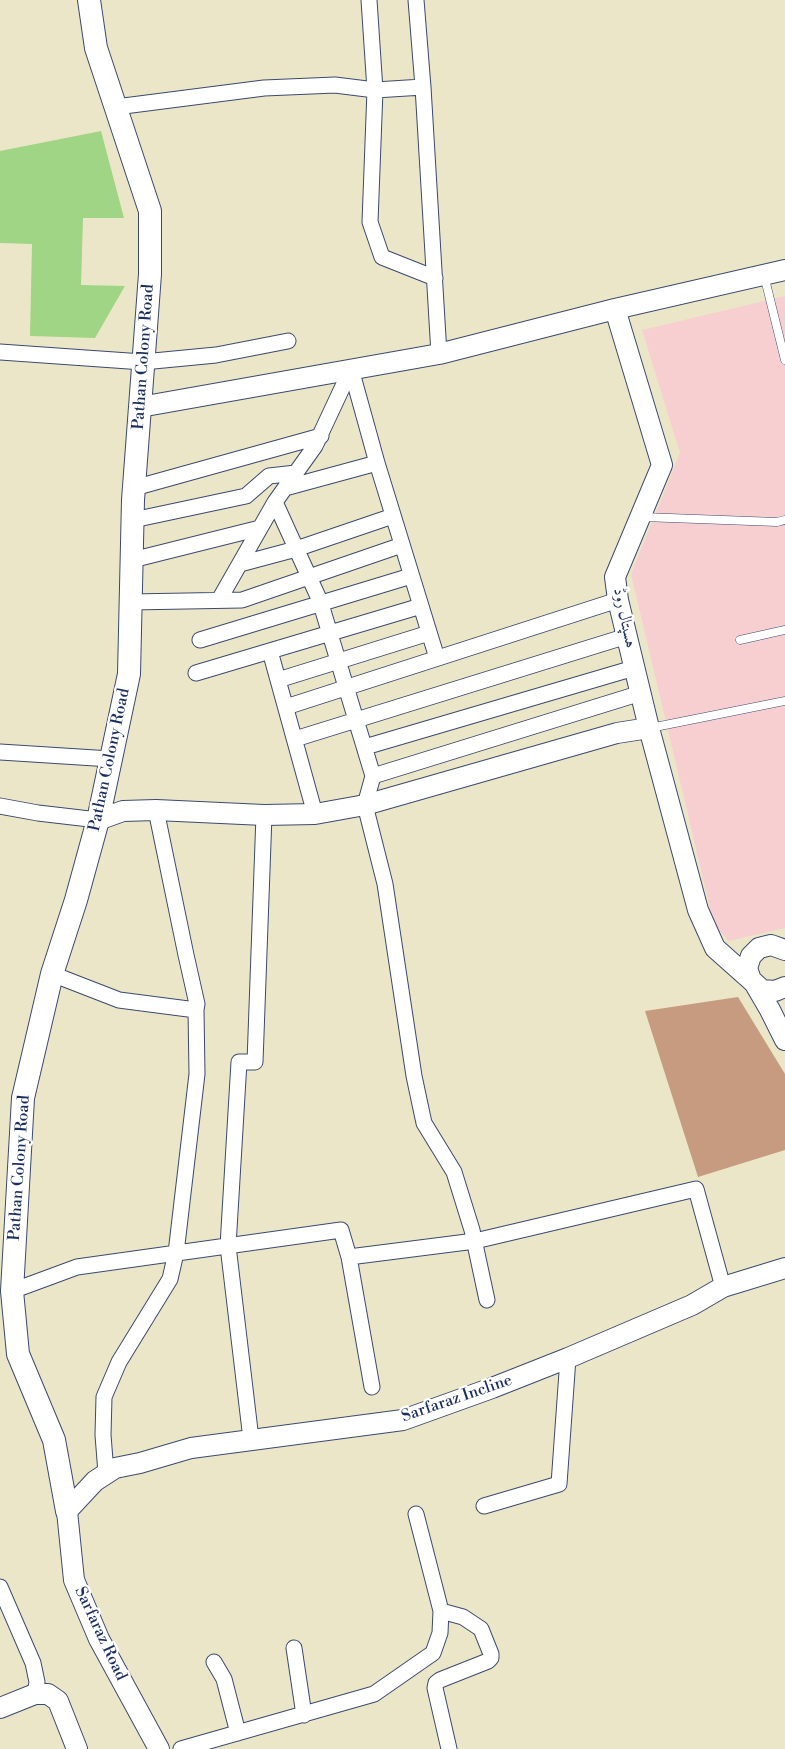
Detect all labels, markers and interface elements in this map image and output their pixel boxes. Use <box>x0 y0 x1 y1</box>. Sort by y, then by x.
street label: Pathan Colony Road <box>129 284 159 430</box>
street label: ہسپتال روڈ <box>608 586 640 650</box>
street label: Pathan Colony Road <box>85 687 135 833</box>
street label: Pathan Colony Road <box>5 1095 35 1241</box>
street label: Sarfaraz Incline <box>399 1371 515 1427</box>
street label: Sarfaraz Road <box>70 1584 130 1684</box>

